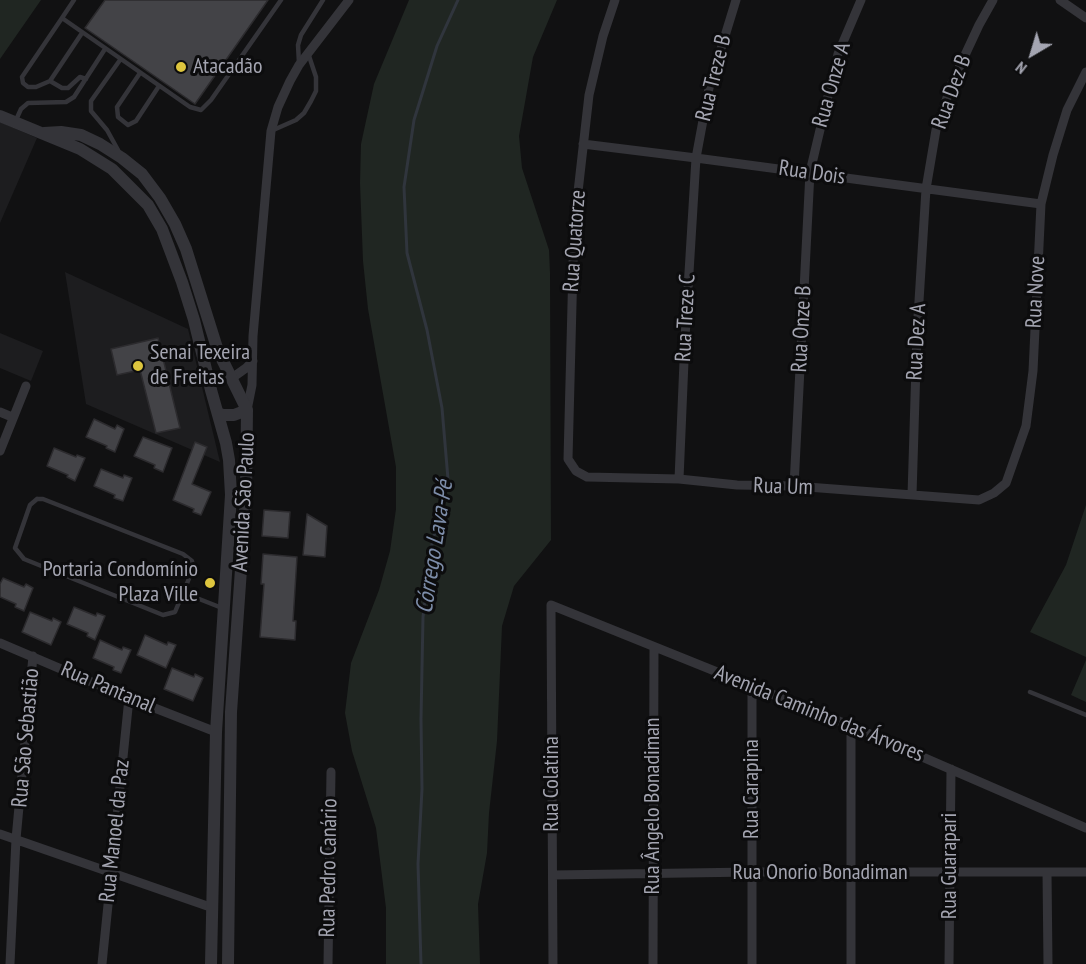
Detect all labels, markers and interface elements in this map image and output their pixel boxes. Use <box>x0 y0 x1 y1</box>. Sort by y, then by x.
north arrow <box>1002 24 1062 84</box>
street label: Rua Treze B <box>691 32 737 124</box>
street label: Rua Onze A <box>807 39 857 131</box>
street label: Rua Dez B <box>926 51 978 133</box>
place label: Atacadão <box>193 54 262 80</box>
text: N <box>1011 58 1030 79</box>
marker: Atacadão <box>174 60 188 74</box>
street label: Rua Dois <box>777 155 847 191</box>
street label: Rua Quatorze <box>558 189 592 293</box>
street label: Rua Nove <box>1021 255 1051 329</box>
street label: Rua Treze C <box>671 273 701 363</box>
street label: Rua Onze B <box>787 285 817 373</box>
street label: Rua Dez A <box>902 303 932 381</box>
place label: Senai Texeira de Freitas <box>150 340 250 392</box>
marker: Senai Texeira de Freitas <box>131 359 145 373</box>
street label: Avenida São Paulo <box>227 432 261 572</box>
street label: Rua Um <box>753 473 813 501</box>
water label: Córrego Lava-Pé <box>410 478 460 616</box>
place label: Portaria Condomínio Plaza Ville <box>43 557 198 608</box>
marker: Portaria Condomínio Plaza Ville <box>203 576 217 590</box>
street label: Rua Pantanal <box>57 656 159 720</box>
street label: Avenida Caminho das Árvores <box>710 660 928 768</box>
street label: Rua São Sebastião <box>7 667 45 809</box>
street label: Rua Ângelo Bonadiman <box>640 718 666 894</box>
street label: Rua Colatina <box>539 736 565 832</box>
street label: Rua Carapina <box>739 739 765 839</box>
street label: Rua Manoel da Paz <box>94 758 136 904</box>
street label: Rua Pedro Canário <box>315 798 343 938</box>
street label: Rua Guarapari <box>937 813 963 919</box>
street label: Rua Onorio Bonadiman <box>732 860 908 886</box>

